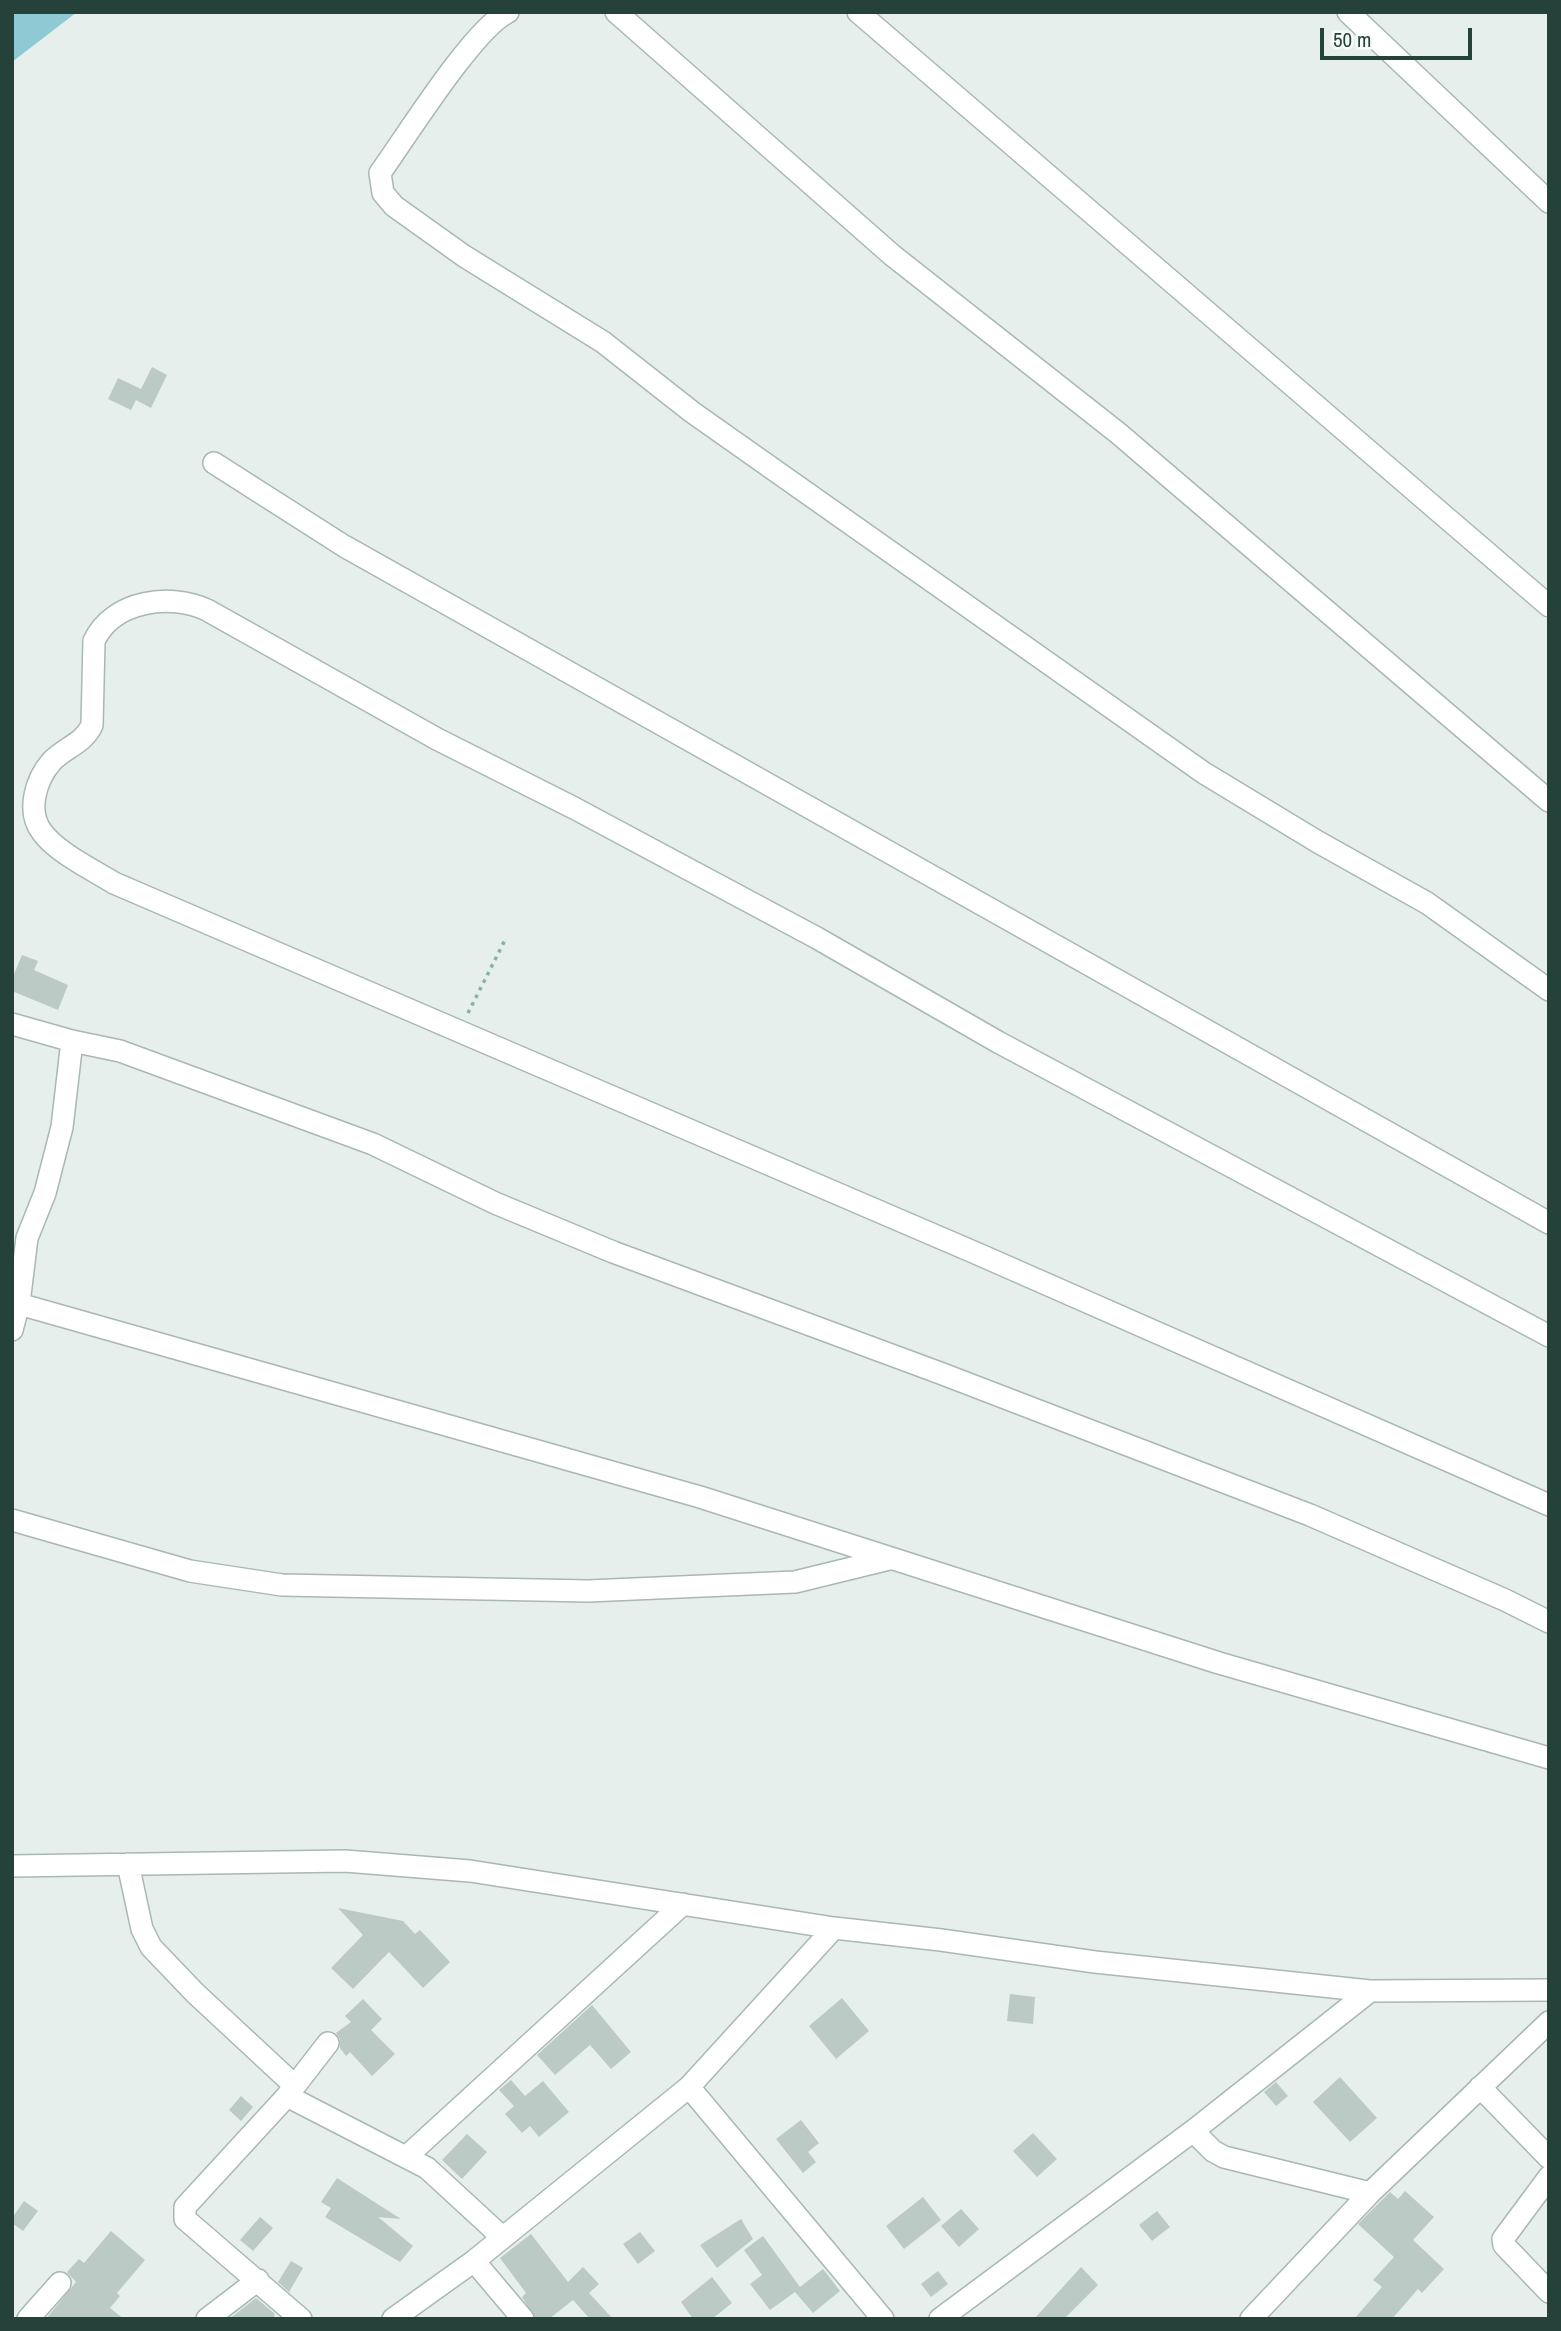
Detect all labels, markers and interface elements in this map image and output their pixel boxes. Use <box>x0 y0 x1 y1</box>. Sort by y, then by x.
scale bar <box>1323 14 1475 58</box>
text: 50 m <box>1333 25 1371 54</box>

